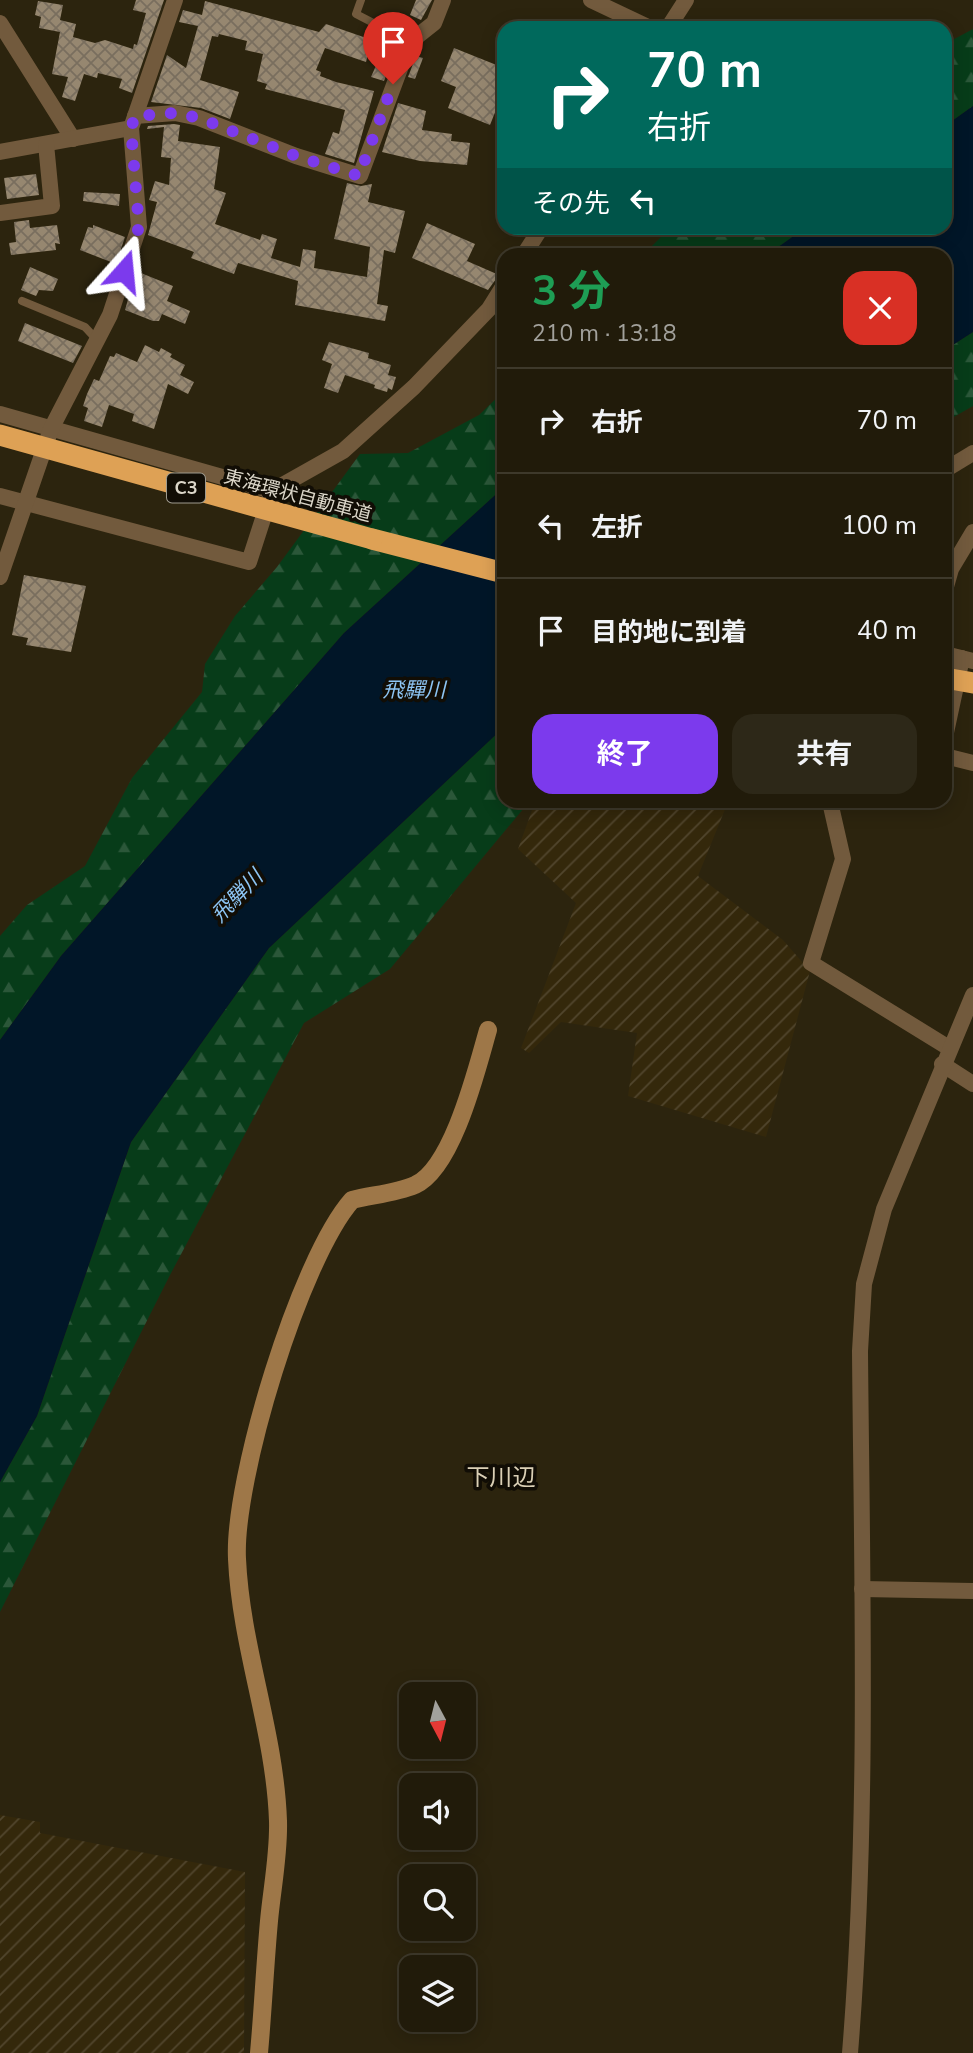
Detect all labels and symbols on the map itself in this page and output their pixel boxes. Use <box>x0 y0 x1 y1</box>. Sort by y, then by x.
pin <box>363 12.0 423 84</box>
position arrow <box>87 234 161 308</box>
street label: 東海環状自動車道 <box>221 464 375 528</box>
road number: C3 <box>167 474 205 502</box>
water label: 飛驒川 <box>383 676 447 704</box>
water label: 飛騨川 <box>205 862 270 928</box>
district label: 下川辺 <box>467 1462 536 1493</box>
north arrow <box>399 1682 476 1759</box>

